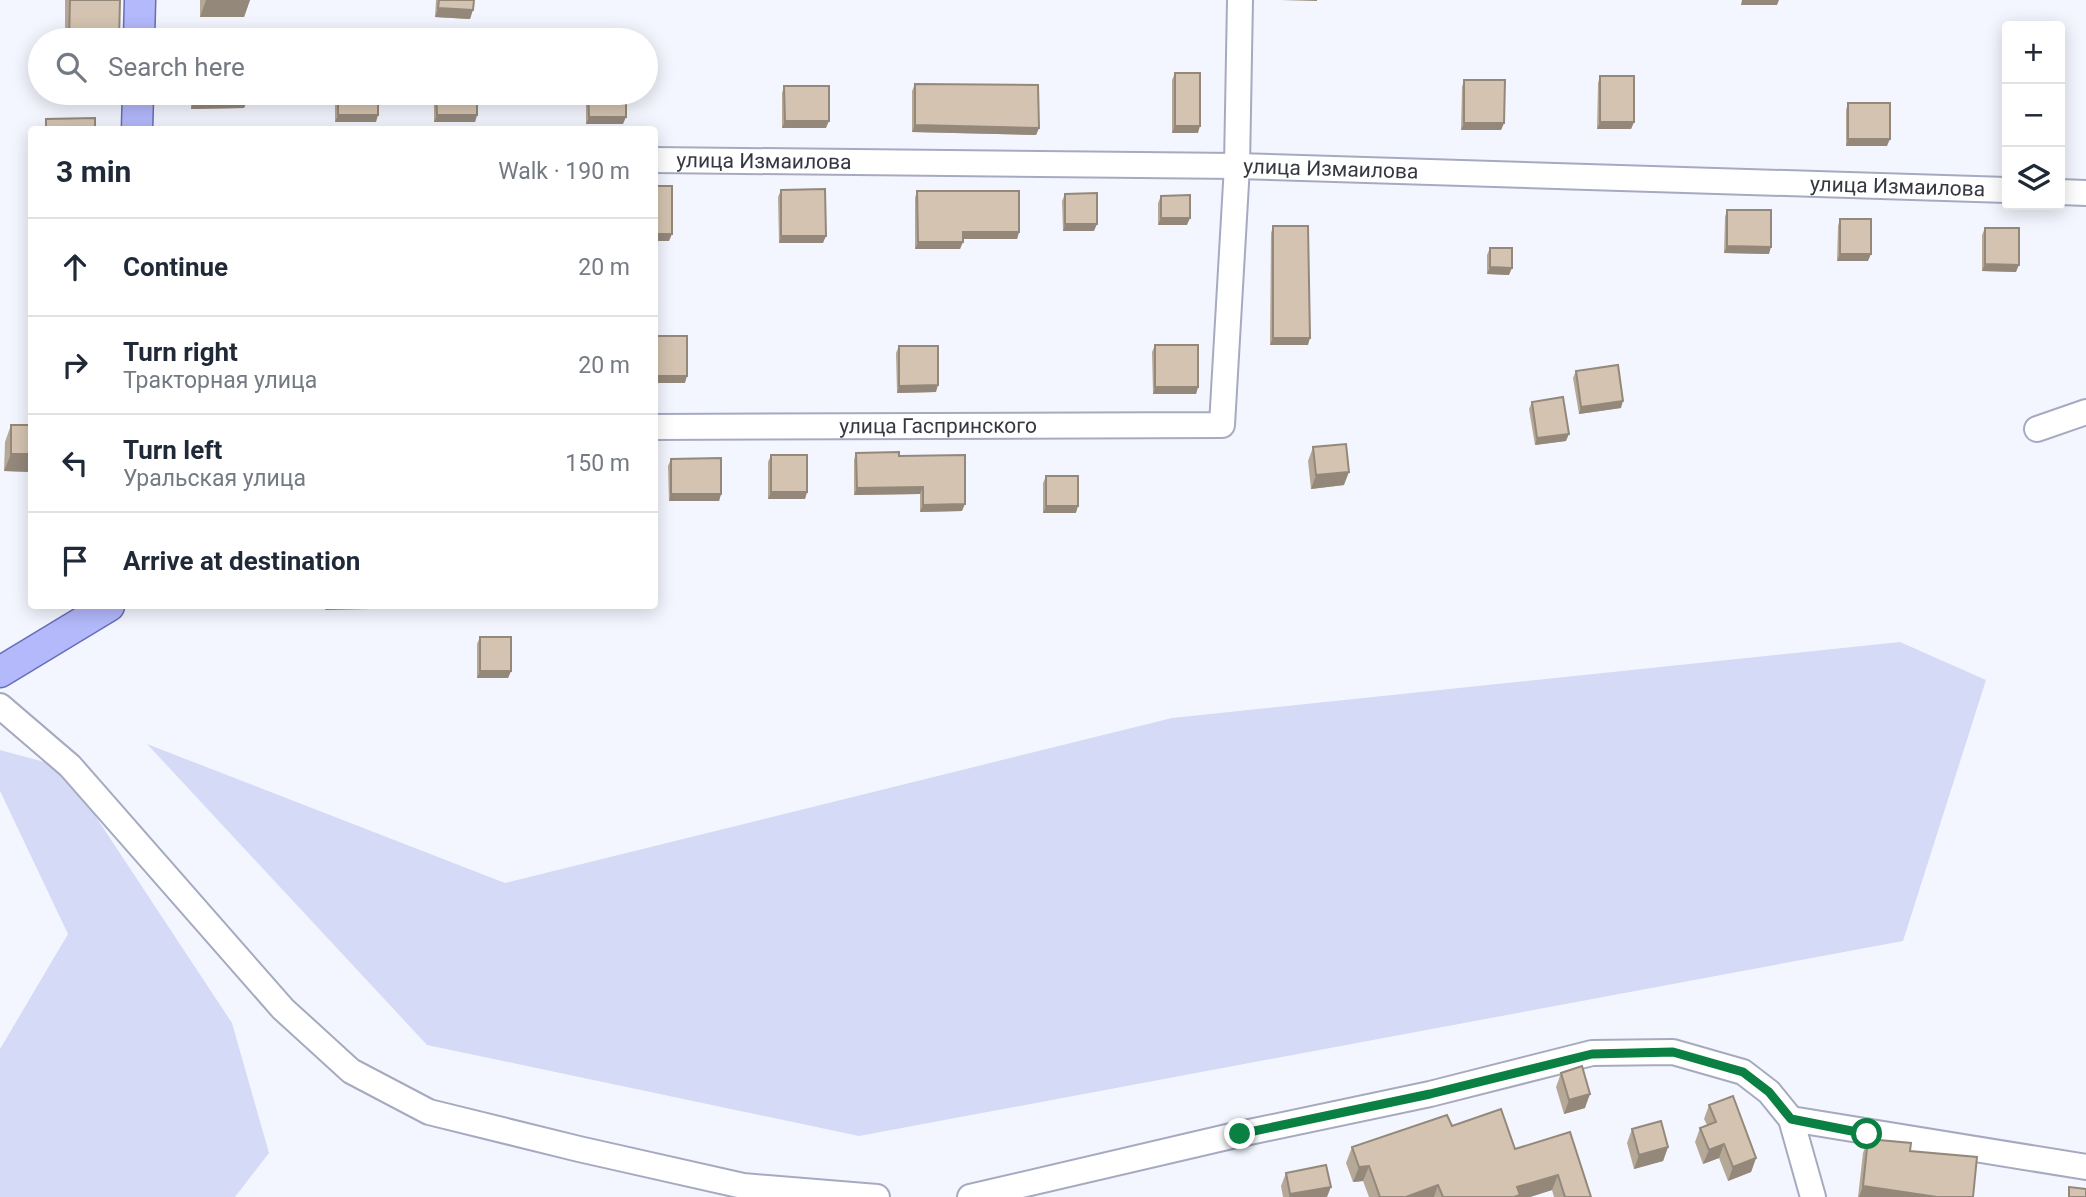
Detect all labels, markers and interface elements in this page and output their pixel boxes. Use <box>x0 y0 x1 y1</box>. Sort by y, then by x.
map controls <box>2002 21 2065 210</box>
button: + <box>2002 21 2065 84</box>
search box <box>28 28 658 105</box>
icon: search <box>52 48 90 86</box>
text: Search here <box>108 52 245 82</box>
button: − <box>2002 84 2065 147</box>
button: layers <box>2002 147 2065 210</box>
street label: улица Измаилова <box>676 148 852 174</box>
text: 3 min <box>56 154 131 189</box>
street label: улица Измаилова <box>1243 154 1419 184</box>
text: Walk · 190 m <box>498 158 630 185</box>
street label: улица Измаилова <box>1810 172 1986 201</box>
icon: ahead <box>56 248 94 286</box>
text: Continue <box>123 252 228 282</box>
text: 20 m <box>578 254 630 281</box>
text: Turn right <box>123 337 238 367</box>
icon: right <box>56 346 94 384</box>
text: 20 m <box>578 352 630 379</box>
text: Тракторная улица <box>123 367 317 394</box>
street label: улица Гаспринского <box>839 414 1037 438</box>
text: Turn left <box>123 435 222 465</box>
icon: left <box>56 444 94 482</box>
text: 150 m <box>565 450 630 477</box>
text: Уральская улица <box>123 465 306 492</box>
icon: arrive <box>56 542 94 580</box>
text: Arrive at destination <box>123 546 360 576</box>
route end <box>1224 1118 1255 1149</box>
route start <box>1851 1118 1882 1149</box>

